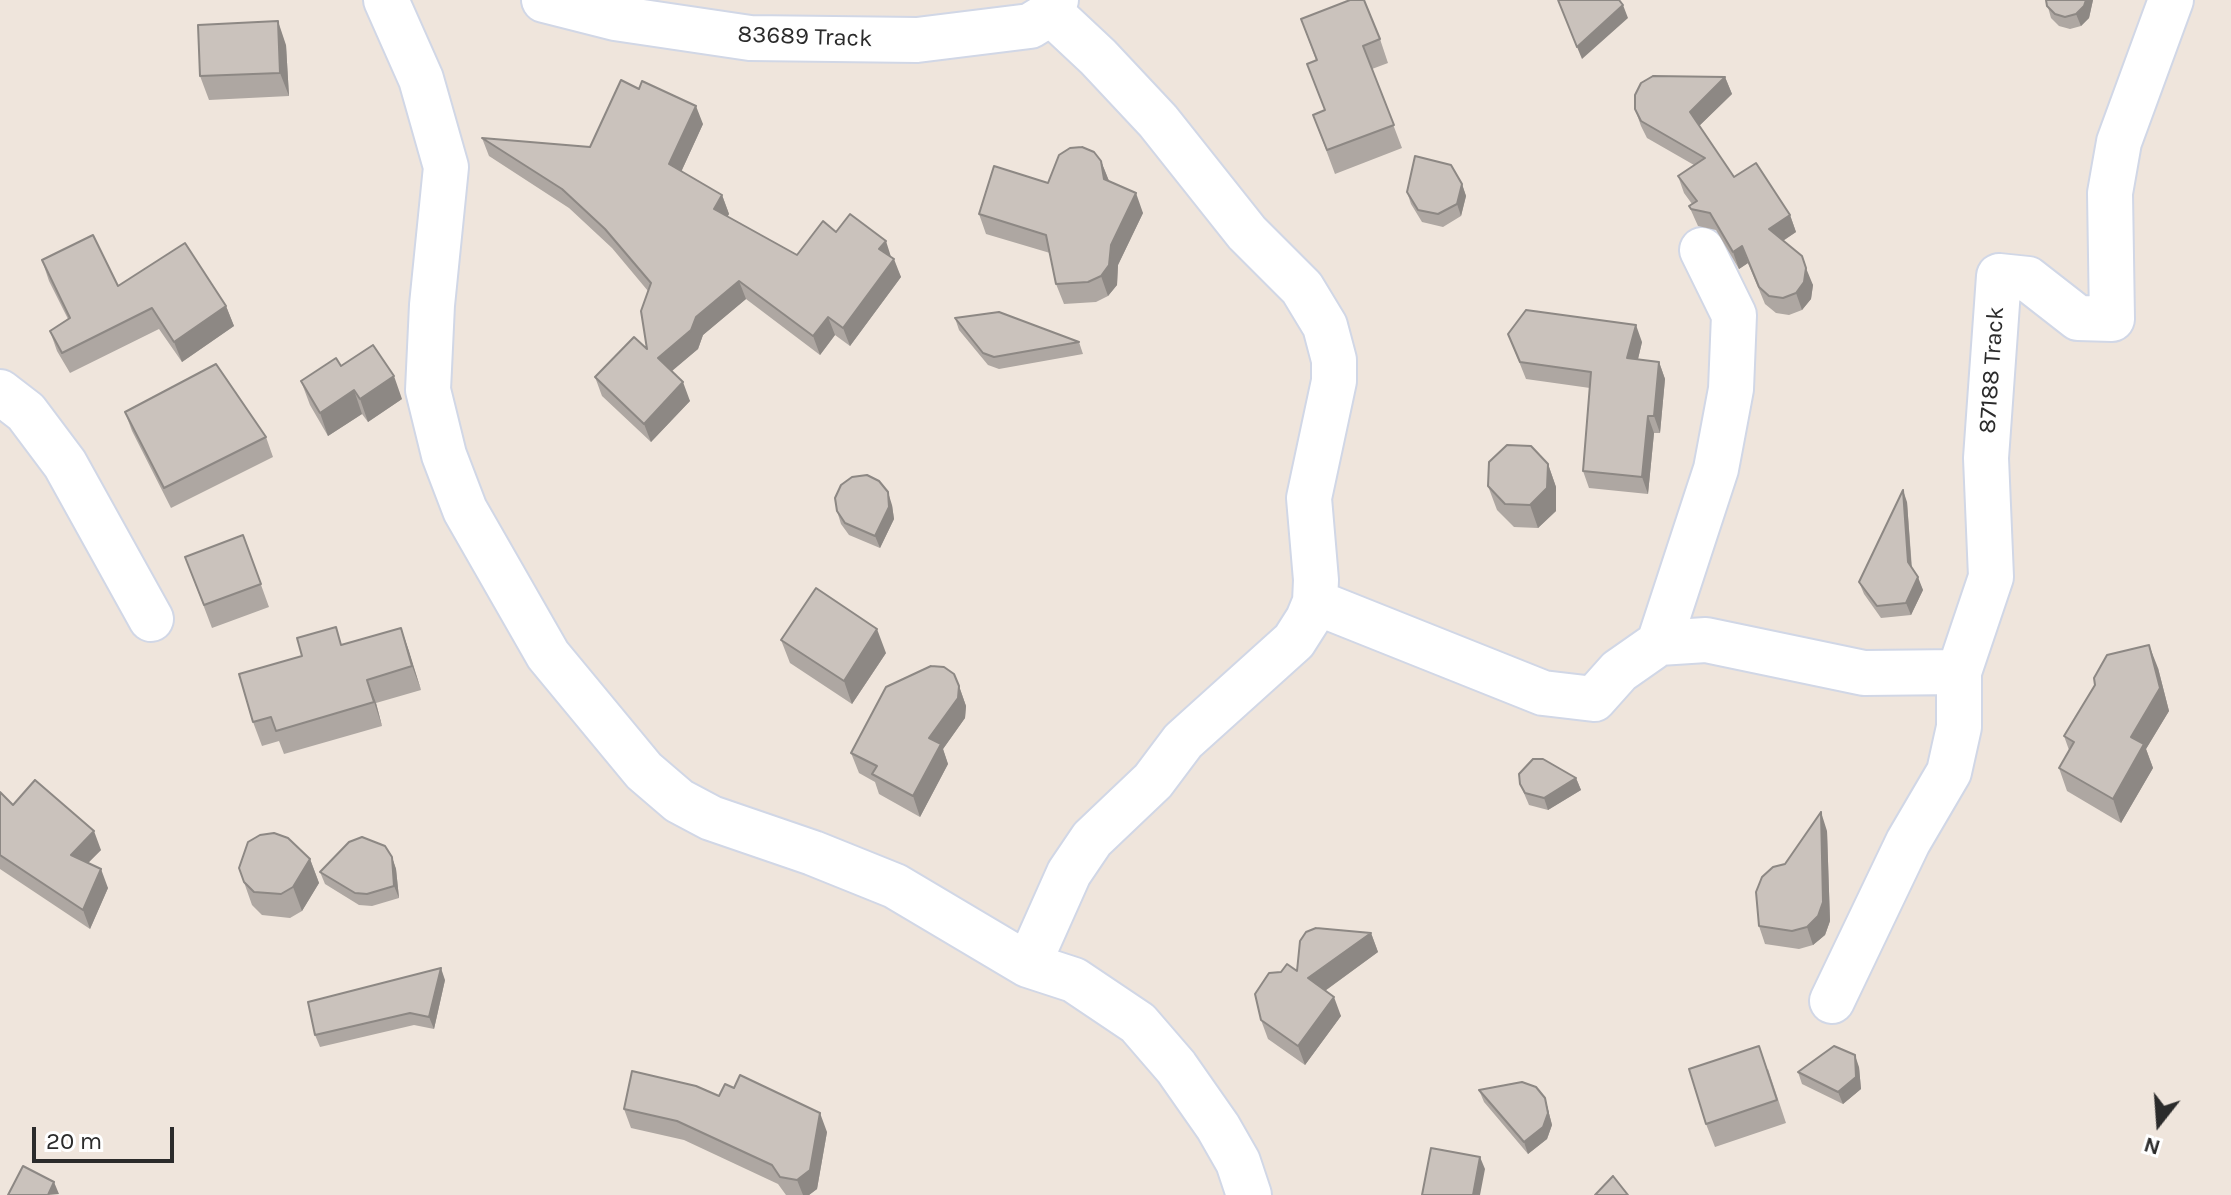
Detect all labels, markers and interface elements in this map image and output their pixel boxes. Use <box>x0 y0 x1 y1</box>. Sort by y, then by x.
street label: 83689 Track <box>737 20 873 54</box>
street label: 87188 Track <box>1973 306 2011 434</box>
north arrow <box>2119 1083 2199 1163</box>
scale bar <box>36 1111 178 1161</box>
text: 20 m <box>46 1127 102 1155</box>
text: N <box>2141 1131 2163 1161</box>

